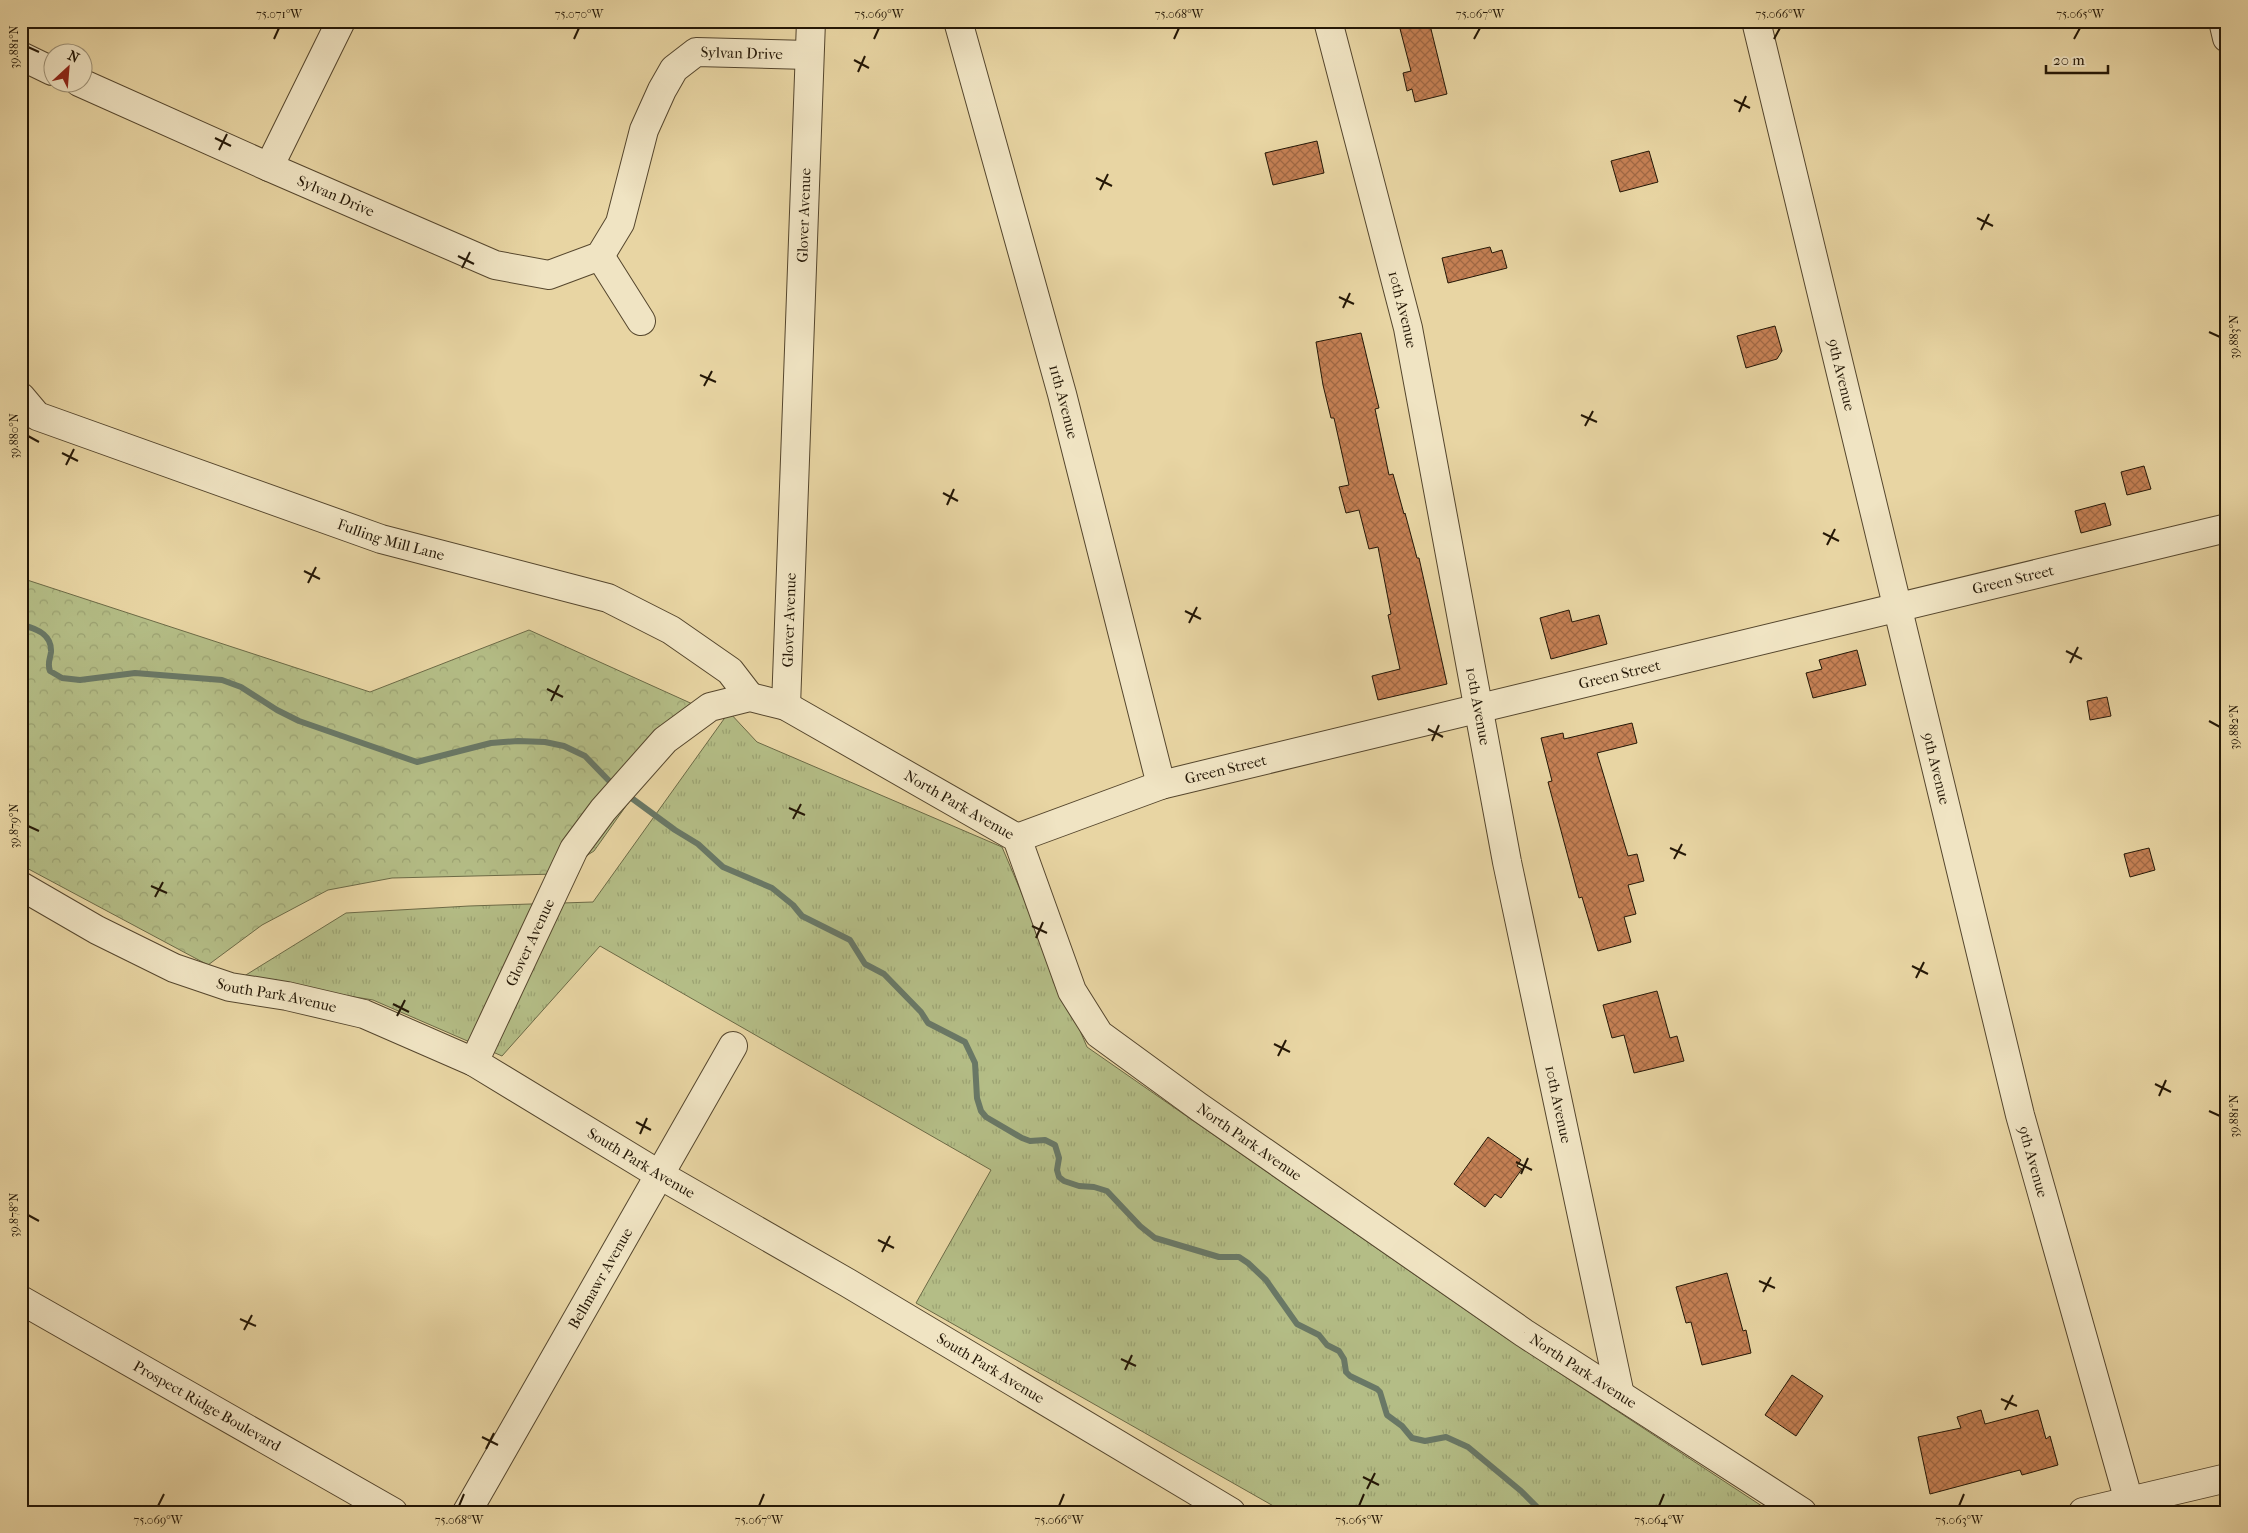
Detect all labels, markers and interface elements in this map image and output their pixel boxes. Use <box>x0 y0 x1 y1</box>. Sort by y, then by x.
text: 75.071°W <box>256 7 303 21</box>
text: 75.070°W <box>555 7 604 21</box>
text: 75.069°W <box>855 7 905 21</box>
text: 75.068°W <box>1155 7 1205 21</box>
text: 75.067°W <box>1456 7 1505 21</box>
text: 75.066°W <box>1755 7 1806 21</box>
text: 75.065°W <box>2056 7 2105 21</box>
text: 39.881°N <box>7 25 21 69</box>
north arrow <box>42 42 92 92</box>
scale bar <box>2046 42 2108 74</box>
street label: Sylvan Drive <box>700 43 784 63</box>
text: N <box>65 47 82 67</box>
text: 20 m <box>2053 51 2085 69</box>
street label: Glover Avenue <box>793 167 815 263</box>
street label: Sylvan Drive <box>295 171 378 221</box>
street label: 10th Avenue <box>1384 269 1421 350</box>
text: 39.883°N <box>2227 315 2241 359</box>
street label: 9th Avenue <box>1824 337 1859 413</box>
street label: 11th Avenue <box>1045 362 1082 441</box>
text: 39.880°N <box>7 413 21 459</box>
street label: Fulling Mill Lane <box>335 515 447 564</box>
street label: Green Street <box>1971 561 2056 598</box>
street label: Glover Avenue <box>778 572 800 668</box>
street label: Green Street <box>1577 656 1663 693</box>
street label: 10th Avenue <box>1462 666 1494 747</box>
text: 39.882°N <box>2227 704 2241 750</box>
street label: 9th Avenue <box>1919 731 1954 807</box>
street label: Green Street <box>1183 751 1269 788</box>
street label: North Park Avenue <box>901 766 1018 844</box>
text: 39.879°N <box>7 803 21 849</box>
street label: Glover Avenue <box>502 895 559 989</box>
street label: South Park Avenue <box>214 974 339 1016</box>
street label: 10th Avenue <box>1541 1064 1575 1145</box>
text: 39.881°N <box>2227 1094 2241 1138</box>
street label: North Park Avenue <box>1193 1099 1306 1185</box>
street label: South Park Avenue <box>584 1124 699 1202</box>
street label: 9th Avenue <box>2015 1124 2052 1200</box>
text: 39.878°N <box>7 1193 21 1237</box>
street label: Bellmawr Avenue <box>564 1224 637 1332</box>
street label: South Park Avenue <box>933 1329 1048 1408</box>
street label: North Park Avenue <box>1526 1330 1640 1412</box>
street label: Prospect Ridge Boulevard <box>130 1357 285 1456</box>
text: 75.069°W <box>134 1513 184 1527</box>
text: 75.068°W <box>435 1513 485 1527</box>
text: 75.067°W <box>735 1513 784 1527</box>
text: 75.066°W <box>1034 1513 1085 1527</box>
text: 75.065°W <box>1335 1513 1384 1527</box>
text: 75.064°W <box>1634 1513 1685 1527</box>
text: 75.063°W <box>1935 1513 1984 1527</box>

